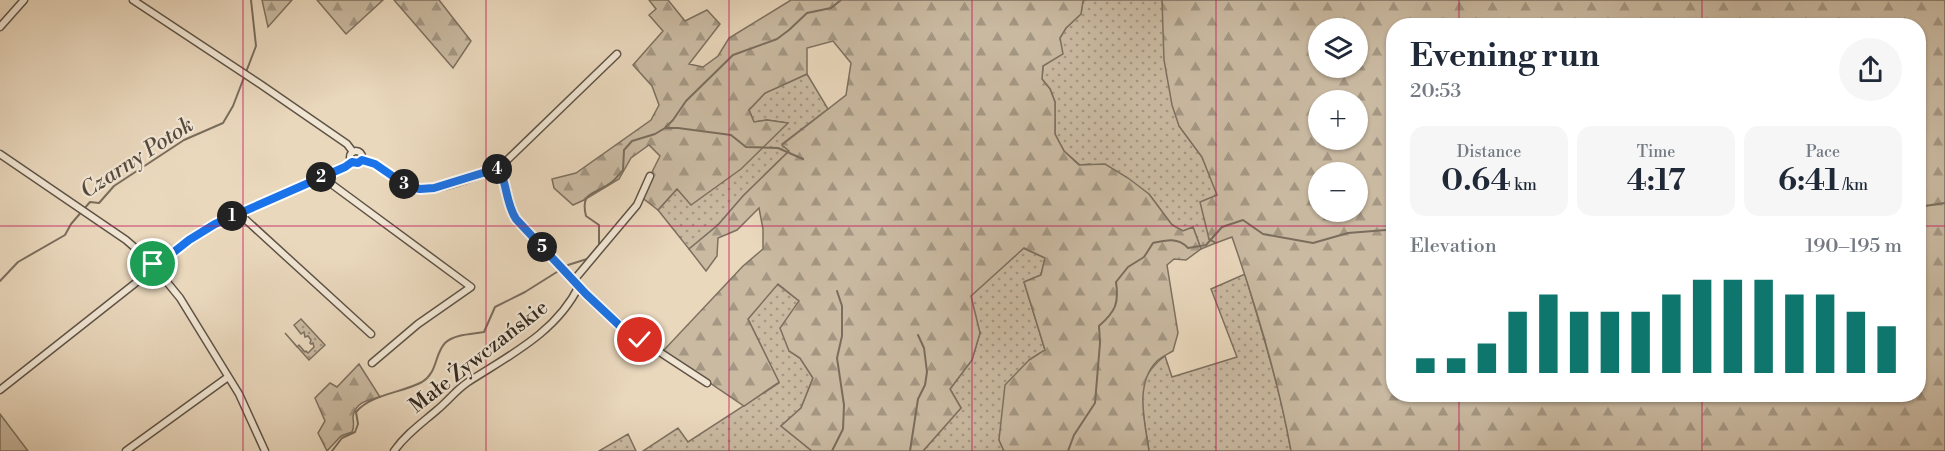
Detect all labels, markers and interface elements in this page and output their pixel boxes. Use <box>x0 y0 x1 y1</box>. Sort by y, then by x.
map controls <box>1308 18 1368 222</box>
button: layers <box>1308 18 1368 78</box>
text: Evening run <box>1410 36 1599 77</box>
button: share <box>1839 38 1902 101</box>
text: 20:53 <box>1410 79 1461 104</box>
button: + <box>1308 90 1368 150</box>
water label: Czarny Potok <box>75 111 199 205</box>
text: Distance <box>1457 142 1521 162</box>
text: Time <box>1637 142 1675 162</box>
text: Pace <box>1806 142 1840 162</box>
pin: 4 <box>482 154 512 184</box>
text: 4 <box>492 159 502 179</box>
pin: 2 <box>306 162 336 192</box>
button: − <box>1308 162 1368 222</box>
text: 0.64 <box>1441 162 1511 200</box>
text: 4:17 <box>1627 162 1685 200</box>
text: 6:41 <box>1778 162 1839 200</box>
text: 2 <box>316 167 326 187</box>
pin: 3 <box>389 169 419 199</box>
text: 3 <box>399 174 409 194</box>
text: km <box>1511 175 1537 195</box>
text: /km <box>1839 175 1868 195</box>
pin: 1 <box>217 201 247 231</box>
text: 1 <box>228 206 236 226</box>
pin: 5 <box>527 232 557 262</box>
text: Elevation <box>1410 234 1497 259</box>
text: 190–195 m <box>1805 234 1902 259</box>
text: 5 <box>537 237 547 257</box>
pin <box>127 238 178 289</box>
icon: arrive <box>136 247 169 280</box>
street label: Małe Żywczańskie <box>403 293 554 419</box>
pin <box>614 314 665 365</box>
icon: check <box>623 323 656 356</box>

